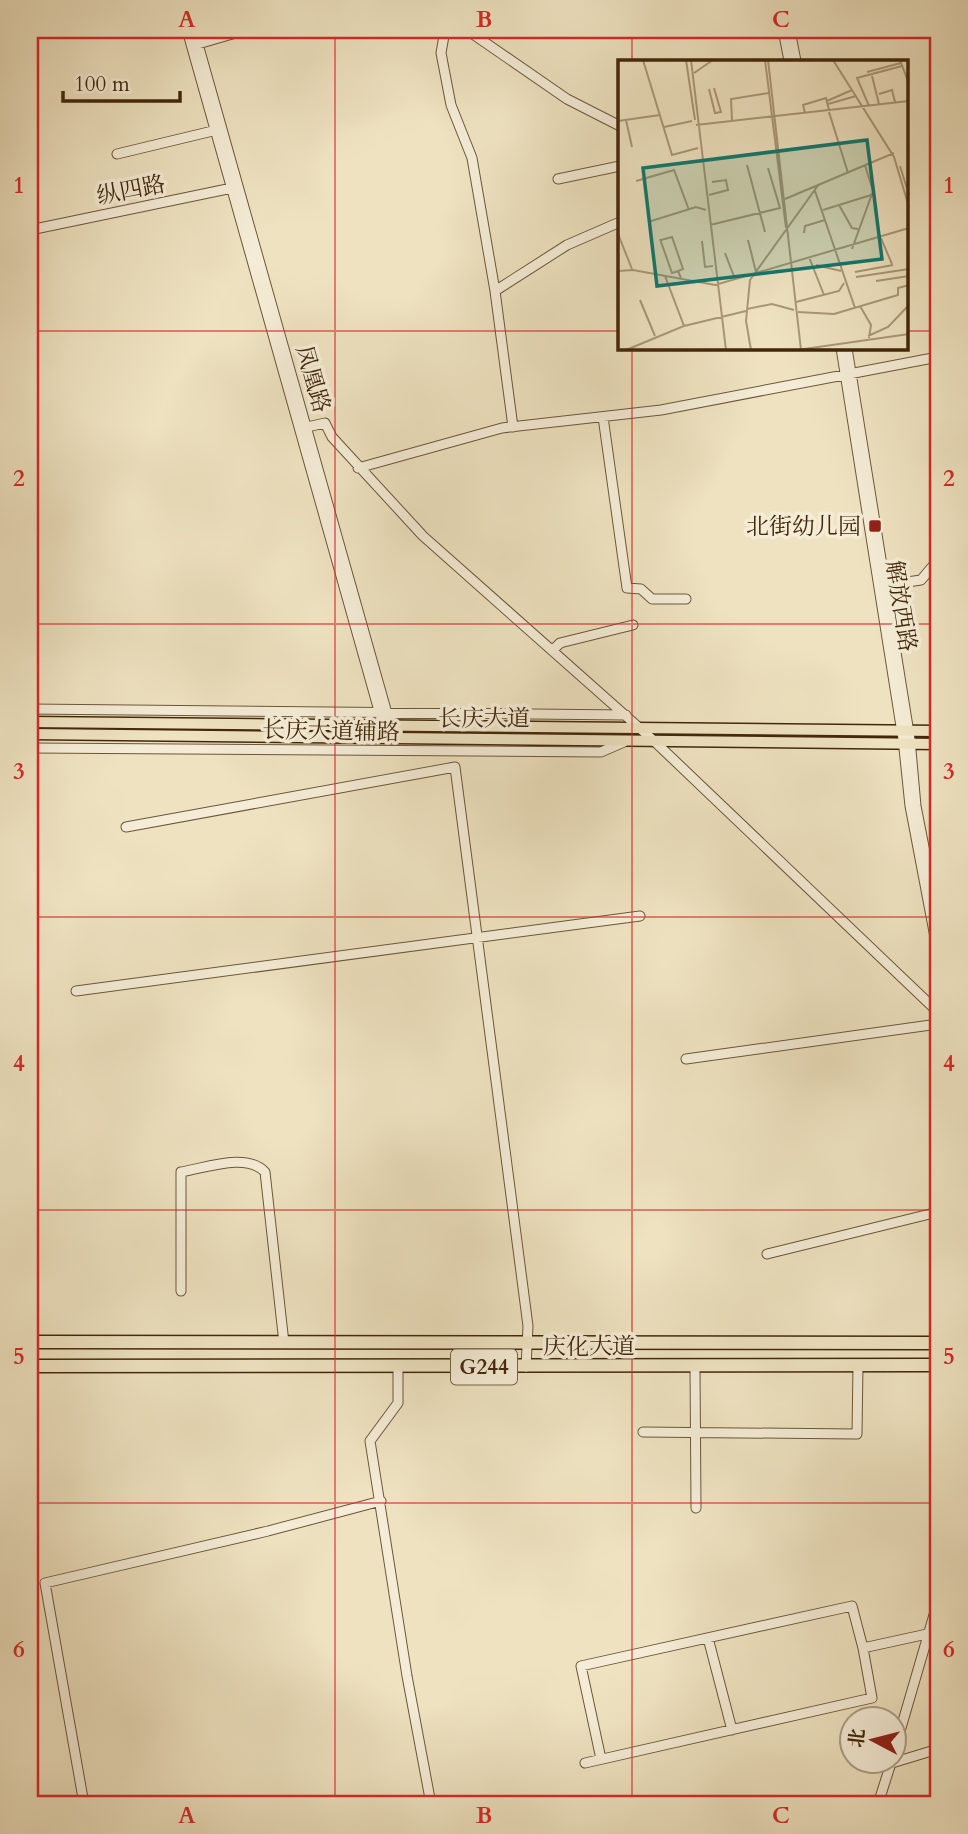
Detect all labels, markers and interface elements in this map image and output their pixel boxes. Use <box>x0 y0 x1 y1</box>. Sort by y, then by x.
text: A <box>178 4 196 35</box>
text: B <box>476 4 492 35</box>
text: C <box>772 4 790 35</box>
scale bar <box>63 60 180 104</box>
inset map <box>618 60 908 350</box>
text: 100 m <box>74 70 130 99</box>
street label: 纵四路 <box>94 168 168 212</box>
text: 1 <box>13 170 25 201</box>
text: 1 <box>943 170 955 201</box>
street label: 凤凰路 <box>289 342 337 416</box>
text: 2 <box>13 463 25 494</box>
text: 2 <box>943 463 955 494</box>
place label: 北街幼儿园 <box>746 511 861 542</box>
marker: 北街幼儿园 <box>867 518 883 534</box>
street label: 解放西路 <box>878 558 924 654</box>
street label: 长庆大道 <box>438 703 530 734</box>
street label: 长庆大道辅路 <box>262 714 400 748</box>
text: 3 <box>13 756 25 787</box>
text: 3 <box>943 756 955 787</box>
text: 4 <box>13 1048 25 1079</box>
text: 4 <box>943 1048 955 1079</box>
street label: 庆化大道 <box>543 1331 635 1362</box>
text: 5 <box>13 1341 25 1372</box>
text: 5 <box>943 1341 955 1372</box>
road number: G244 <box>451 1350 517 1384</box>
text: 6 <box>13 1634 25 1665</box>
text: 6 <box>943 1634 955 1665</box>
north arrow <box>838 1704 908 1774</box>
text: 北 <box>843 1727 871 1749</box>
text: A <box>178 1800 196 1831</box>
text: B <box>476 1800 492 1831</box>
text: C <box>772 1800 790 1831</box>

